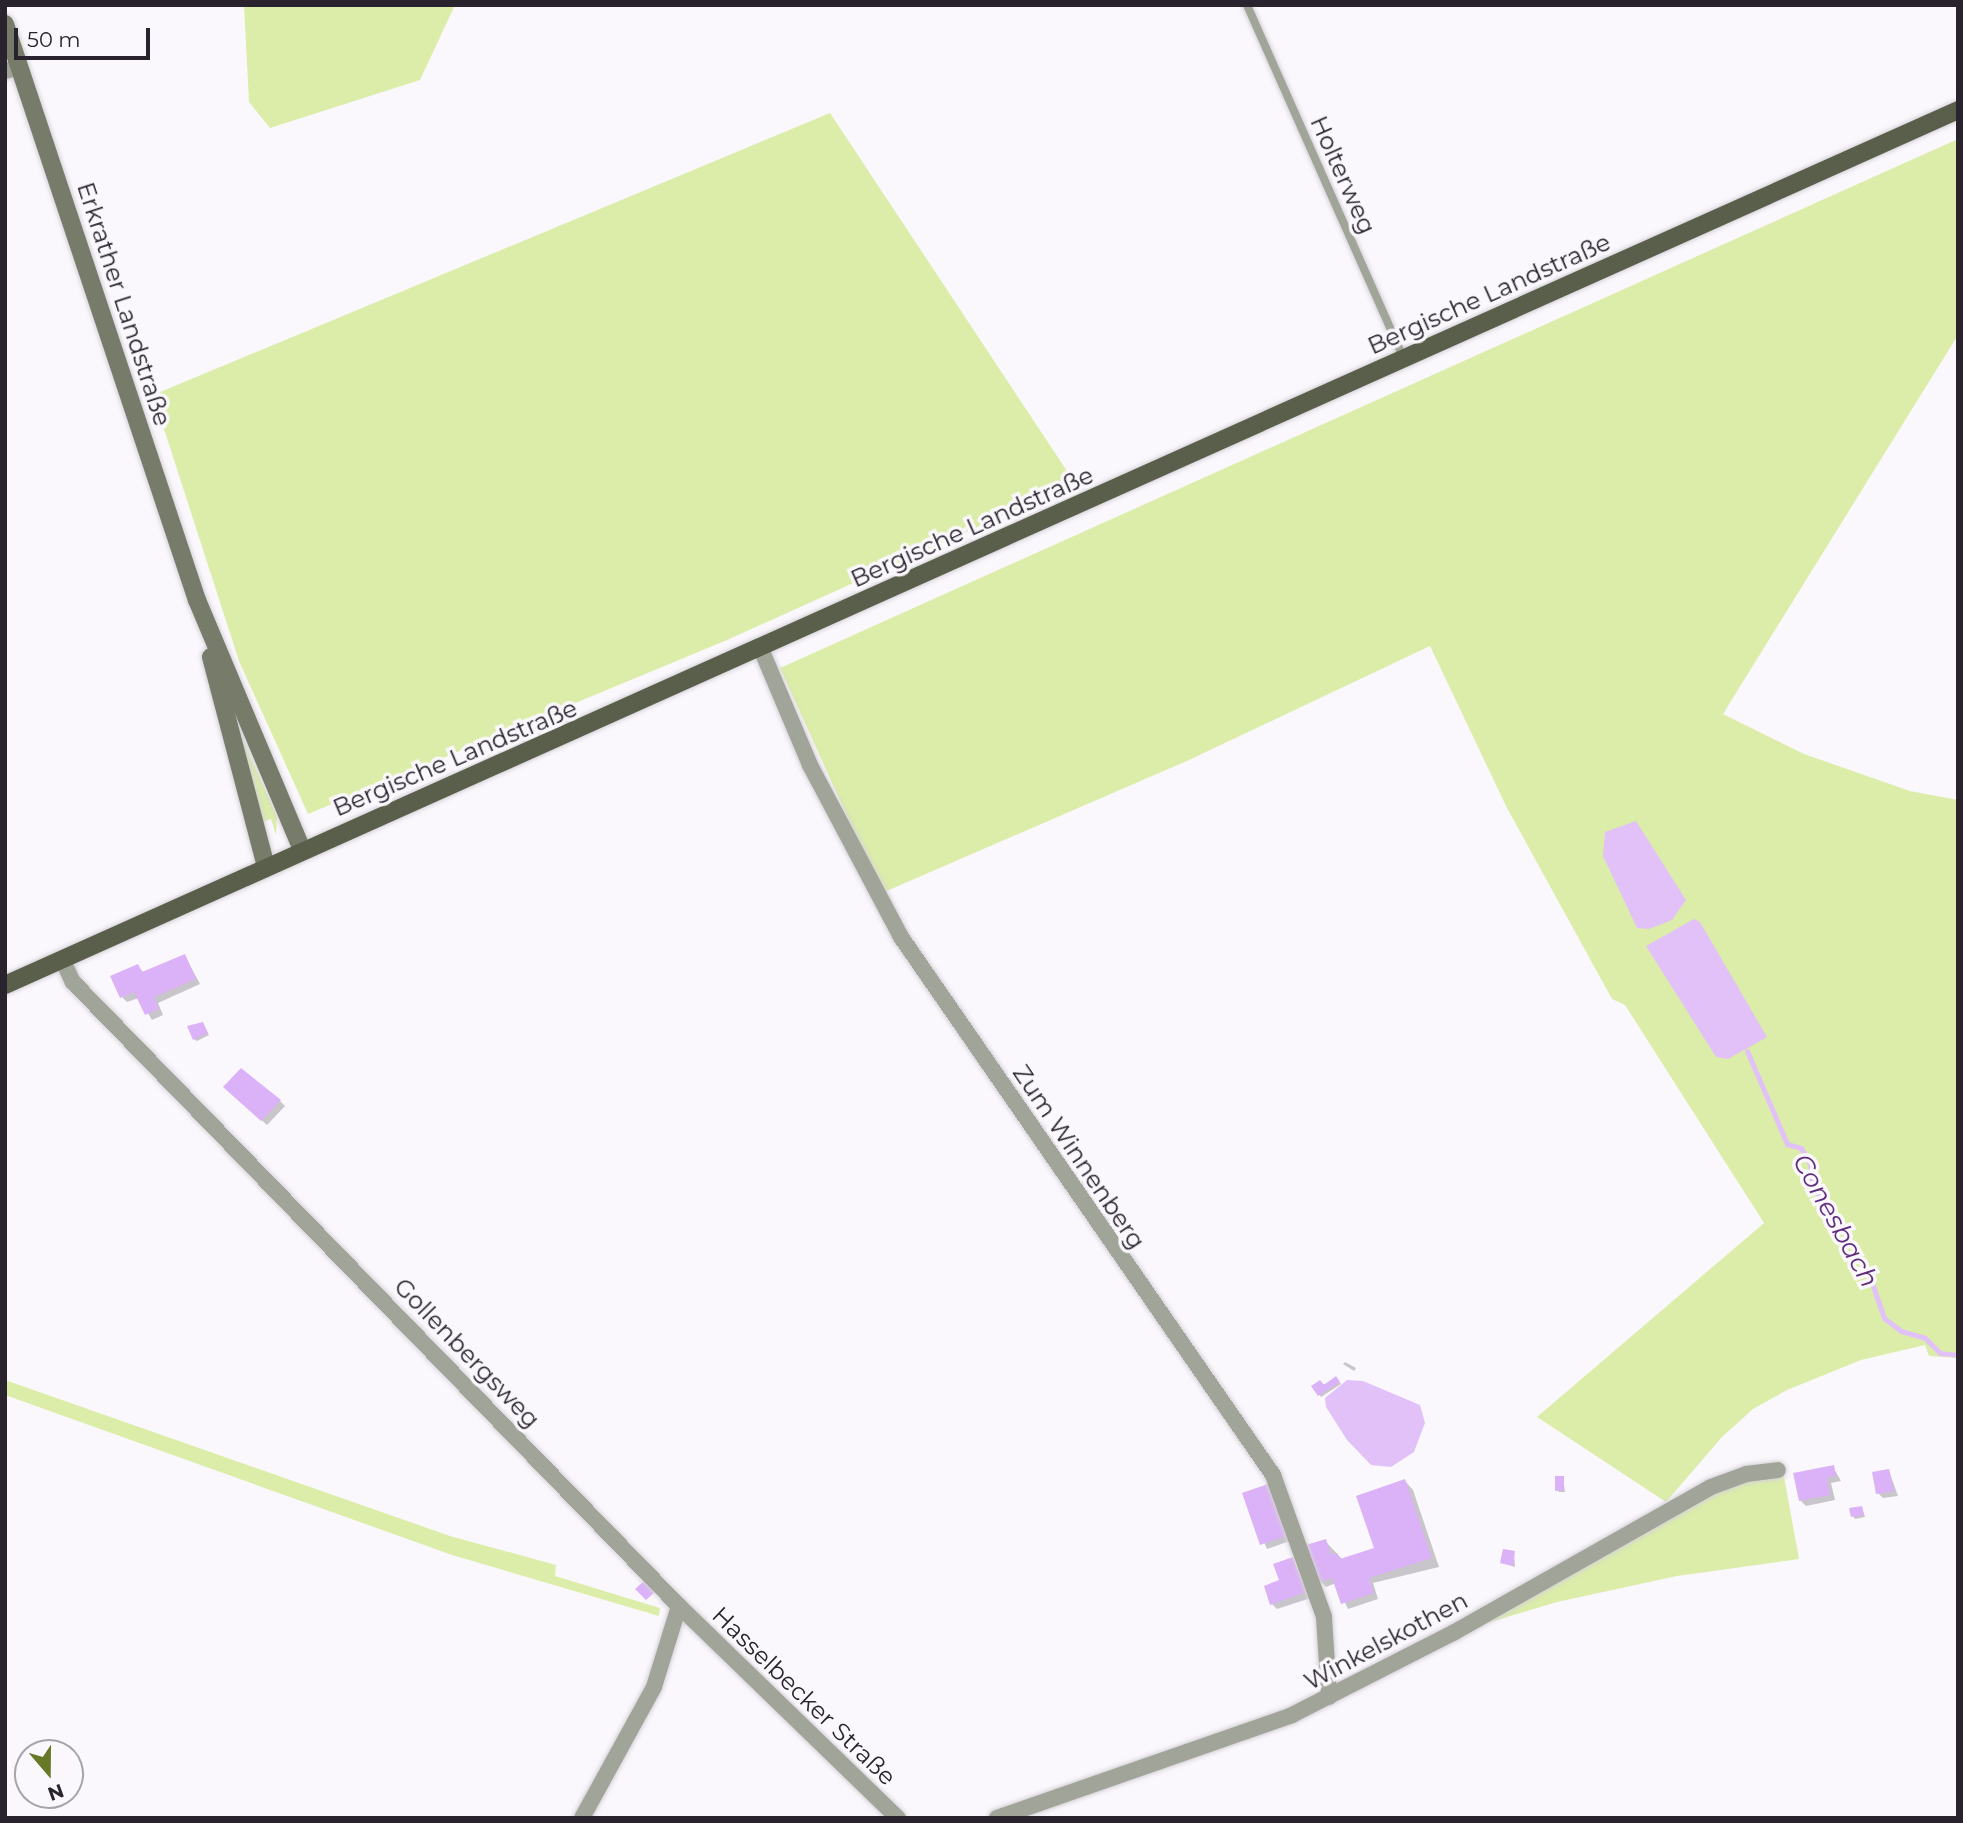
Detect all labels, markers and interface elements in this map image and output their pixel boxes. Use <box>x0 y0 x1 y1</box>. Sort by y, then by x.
scale bar <box>18 14 154 58</box>
text: 50 m <box>27 27 81 52</box>
street label: Holterweg <box>1304 111 1382 239</box>
street label: Erkrather Landstraße <box>71 179 177 429</box>
street label: Bergische Landstraße <box>1363 227 1615 361</box>
street label: Bergische Landstraße <box>846 460 1098 594</box>
street label: Bergische Landstraße <box>329 693 581 823</box>
street label: Zum Winnenberg <box>1007 1060 1151 1254</box>
water label: Conesbach <box>1786 1149 1884 1293</box>
street label: Gollenbergsweg <box>388 1272 546 1434</box>
street label: Winkelskothen <box>1299 1586 1473 1696</box>
street label: Hasselbecker Straße <box>706 1601 902 1791</box>
north arrow <box>14 1739 84 1809</box>
text: N <box>45 1779 67 1806</box>

